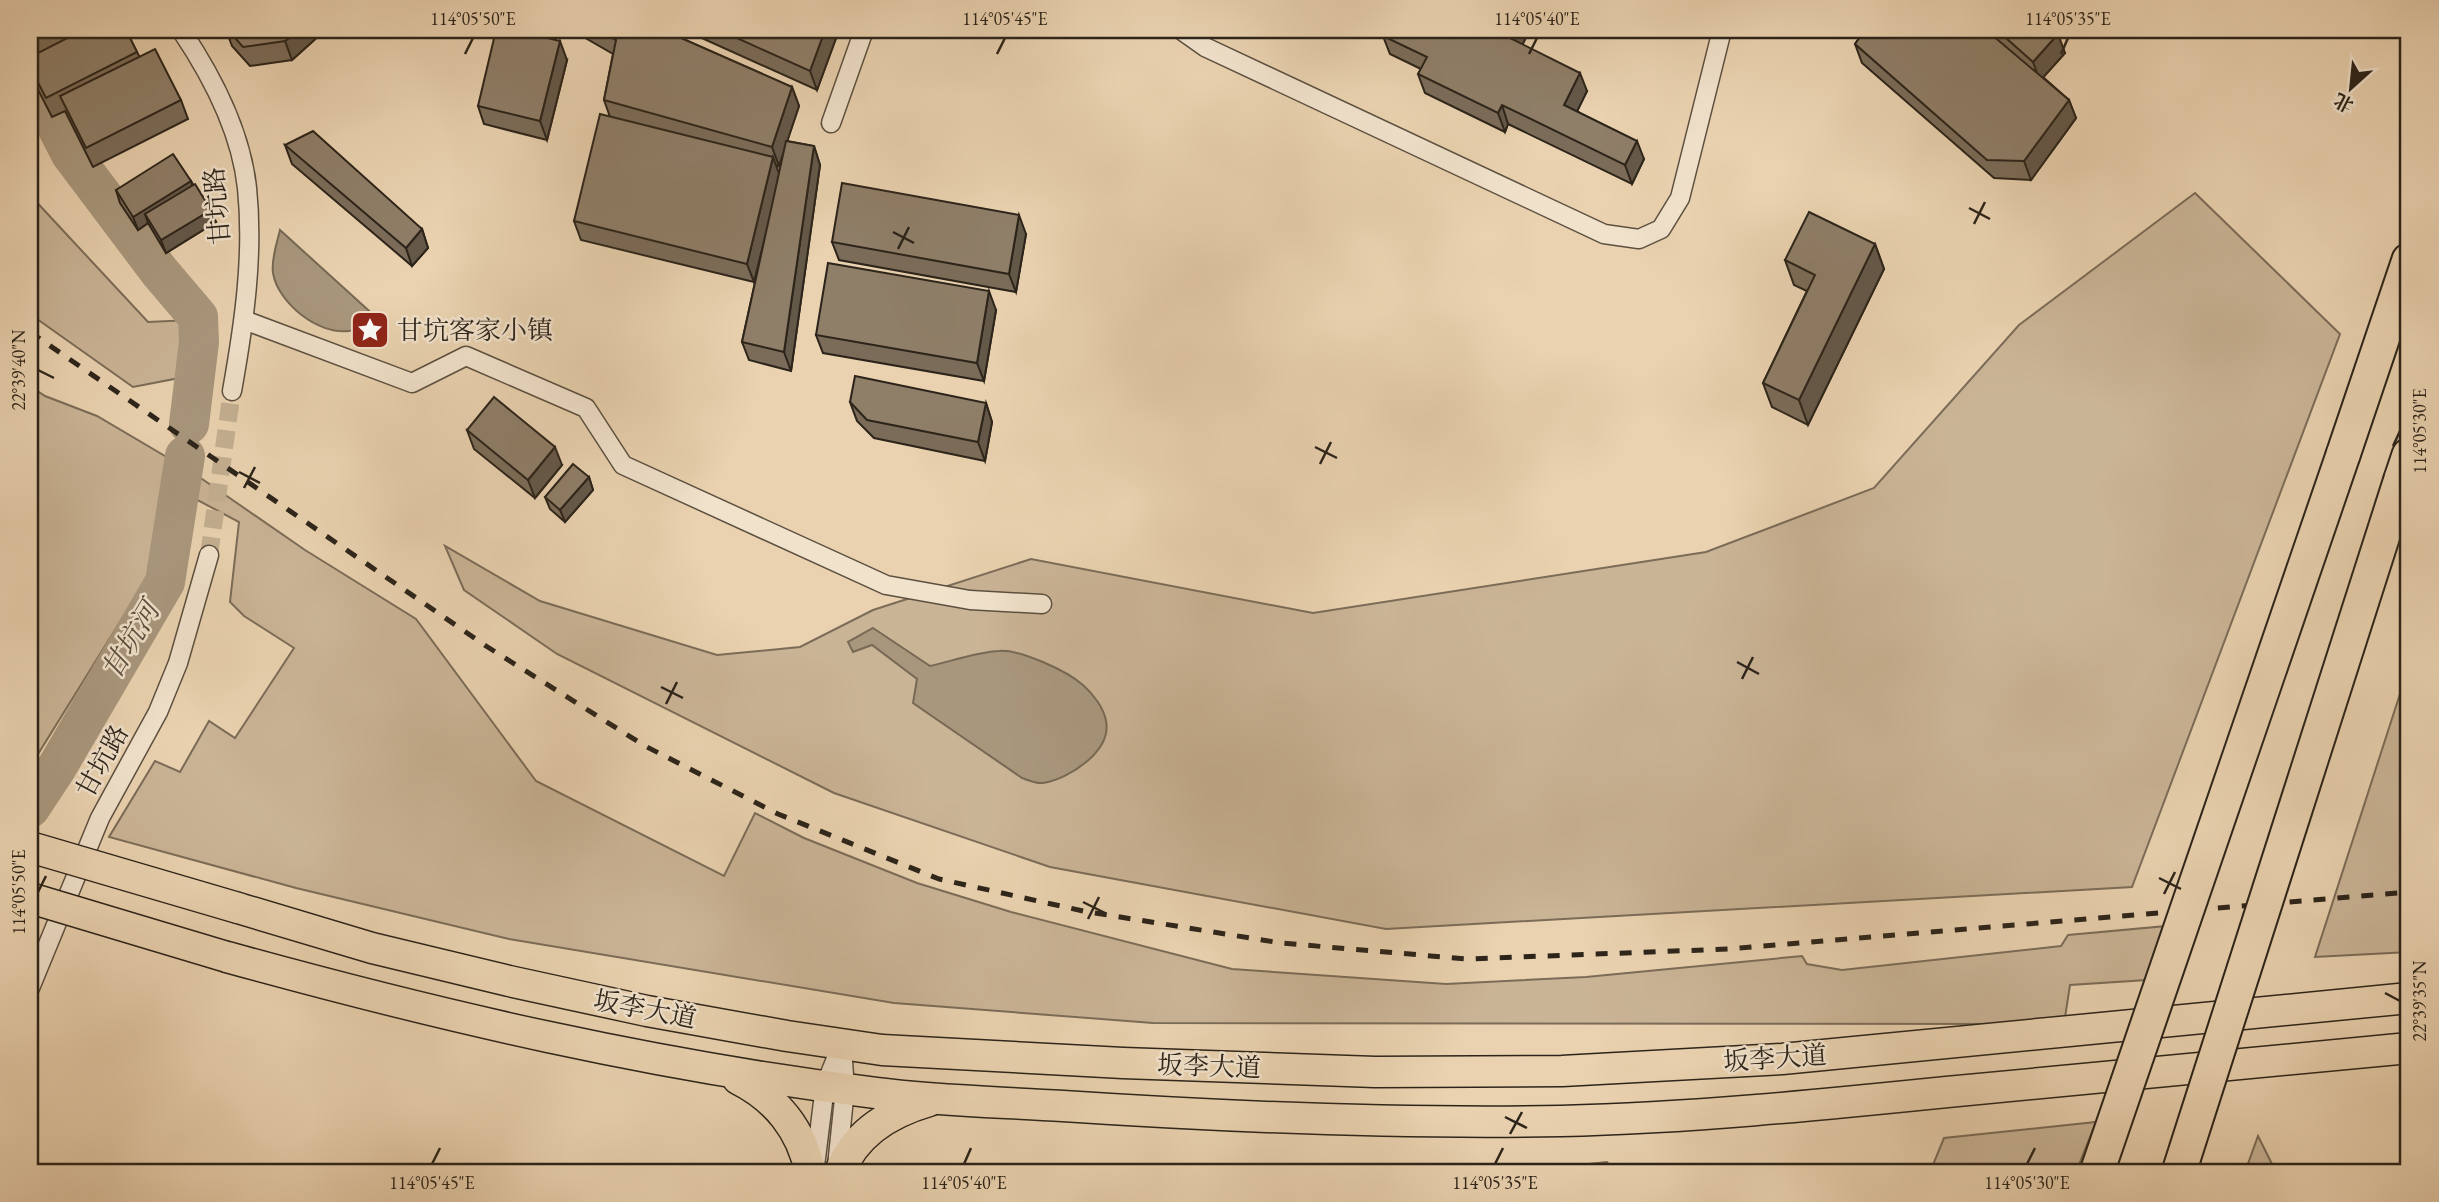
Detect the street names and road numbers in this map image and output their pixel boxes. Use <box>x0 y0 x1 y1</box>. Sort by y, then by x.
street label: 甘坑路 <box>197 166 237 246</box>
street label: 甘坑路 <box>68 719 136 803</box>
street label: 坂李大道 <box>591 982 699 1036</box>
street label: 坂李大道 <box>1722 1037 1828 1079</box>
street label: 坂李大道 <box>1156 1047 1262 1085</box>

